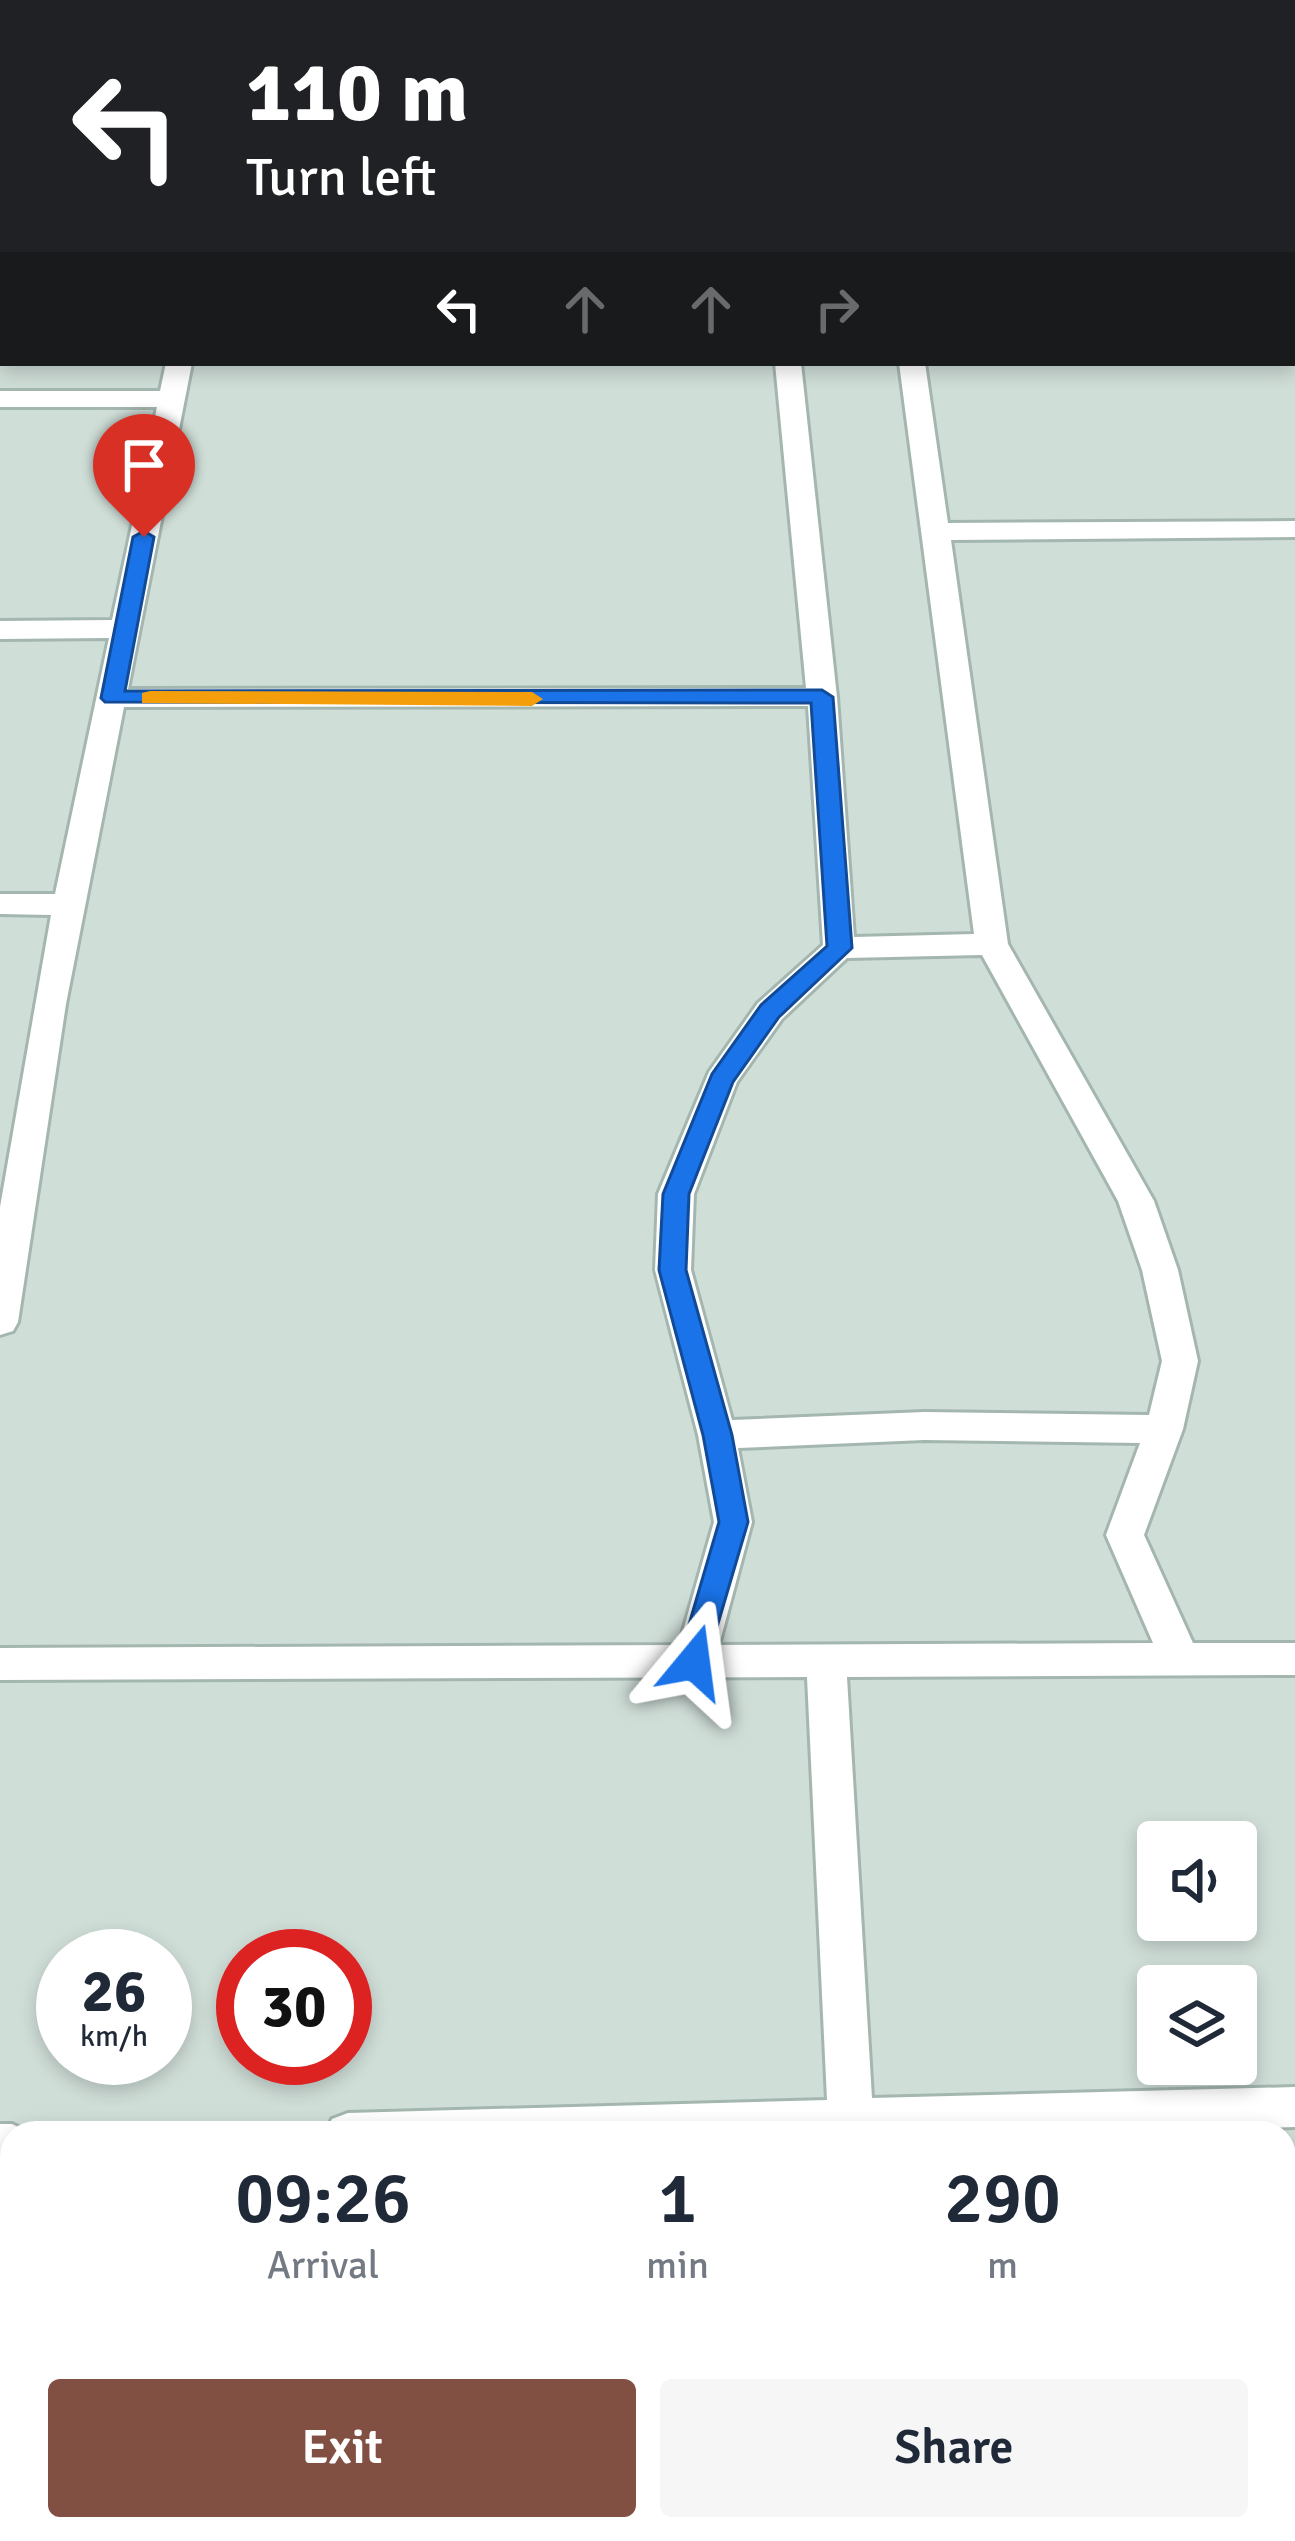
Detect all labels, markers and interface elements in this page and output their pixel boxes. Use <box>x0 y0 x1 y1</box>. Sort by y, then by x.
text: 110 m <box>246 41 468 145</box>
icon: left <box>48 48 204 204</box>
text: Turn left <box>246 144 436 211</box>
icon: left <box>426 276 492 342</box>
icon: ahead <box>552 276 618 342</box>
icon: ahead <box>678 276 744 342</box>
icon: right <box>804 276 870 342</box>
pin <box>93 414 195 537</box>
icon: arrive <box>111 432 177 498</box>
position arrow <box>631 1599 757 1725</box>
map controls <box>1137 1821 1257 2085</box>
button: sound <box>1137 1821 1257 1941</box>
speed limit sign: 30 <box>216 1929 372 2085</box>
text: 26 <box>82 1955 146 2029</box>
button: layers <box>1137 1965 1257 2085</box>
text: km/h <box>80 2018 148 2055</box>
text: 09:26 <box>235 2154 411 2243</box>
text: 1 <box>658 2154 697 2243</box>
text: 290 <box>944 2154 1061 2243</box>
text: Arrival <box>267 2241 379 2289</box>
text: min <box>646 2241 709 2289</box>
text: m <box>987 2241 1018 2289</box>
button: Exit <box>48 2379 636 2517</box>
button: Share <box>660 2379 1248 2517</box>

